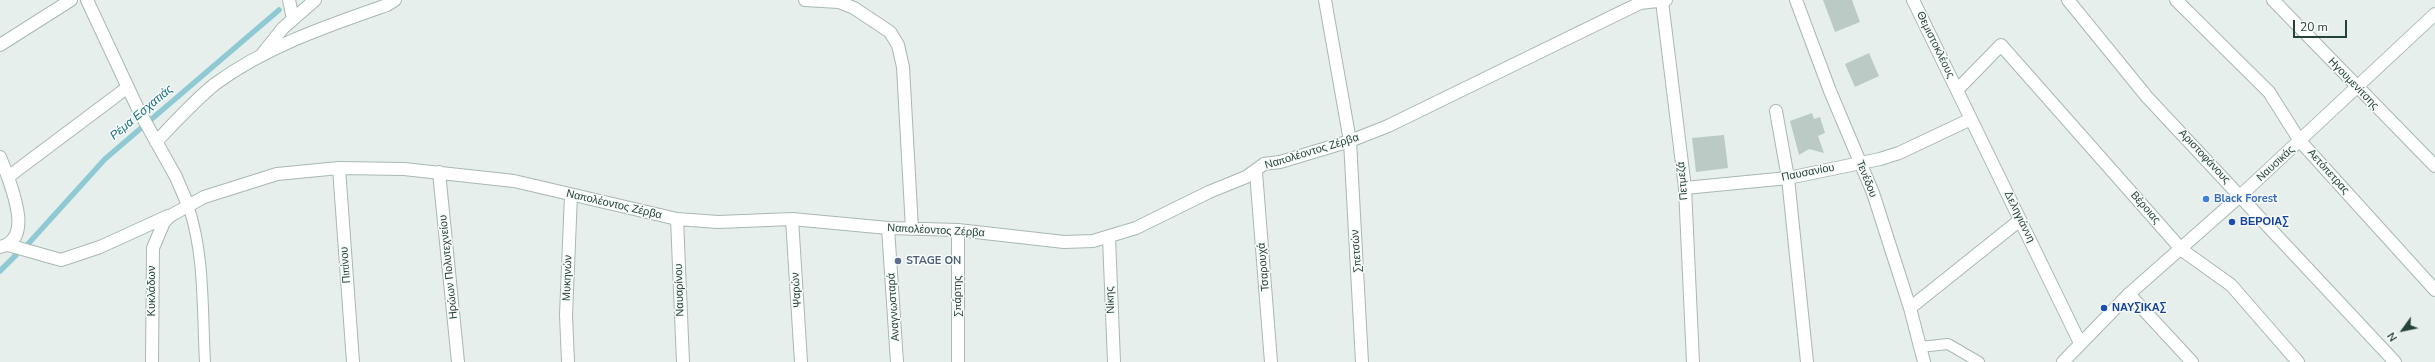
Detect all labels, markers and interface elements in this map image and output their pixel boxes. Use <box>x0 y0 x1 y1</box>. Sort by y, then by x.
street label: Θεμιστοκλέους <box>1913 10 1957 80</box>
scale bar <box>2295 12 2349 38</box>
text: 20 m <box>2300 19 2328 35</box>
street label: Ηγουμενίτσης <box>2325 55 2381 113</box>
water label: Ρέμα Εσχατιάς <box>107 82 177 144</box>
street label: Αριστοφάνους <box>2175 127 2233 187</box>
street label: Ναπολέοντος Ζέρβα <box>1263 131 1361 173</box>
street label: Ναυσικάς <box>2254 143 2298 185</box>
street label: Αετόπετρας <box>2304 147 2352 197</box>
street label: Τενέδου <box>1853 158 1879 200</box>
street label: Πετμεζά <box>1675 161 1691 201</box>
street label: Παυσανίου <box>1780 161 1836 185</box>
street label: Ναπολέοντος Ζέρβα <box>565 188 663 222</box>
street label: Δεληγιάννη <box>2001 189 2037 245</box>
street label: Βέροιας <box>2127 189 2163 227</box>
place label: Black Forest <box>2214 192 2277 206</box>
marker: Black Forest <box>2201 194 2211 204</box>
street label: Ηρώων Πολυτεχνείου <box>437 214 461 320</box>
place label: ΒΕΡΟΙΑΣ <box>2240 215 2289 229</box>
marker: ΒΕΡΟΙΑΣ <box>2227 217 2237 227</box>
street label: Ναπολέοντος Ζέρβα <box>887 222 985 240</box>
street label: Σπετσών <box>1349 229 1365 273</box>
street label: Τσαρουχά <box>1255 242 1273 292</box>
street label: Πιπίνου <box>338 246 354 284</box>
place label: STAGE ON <box>906 254 961 268</box>
street label: Μυκηνών <box>561 255 575 301</box>
marker: STAGE ON <box>893 256 903 266</box>
street label: Ναυαρίνου <box>672 263 688 317</box>
street label: Κυκλάδων <box>145 266 159 316</box>
street label: Ψαρών <box>789 272 805 308</box>
street label: Αναγνωσταρά <box>885 272 903 342</box>
street label: Σπάρτης <box>951 275 965 317</box>
street label: Νίκης <box>1104 286 1118 314</box>
place label: ΝΑΥΣΙΚΑΣ <box>2112 301 2166 315</box>
marker: ΝΑΥΣΙΚΑΣ <box>2099 303 2109 313</box>
north arrow <box>2383 310 2423 350</box>
text: N <box>2384 329 2401 344</box>

